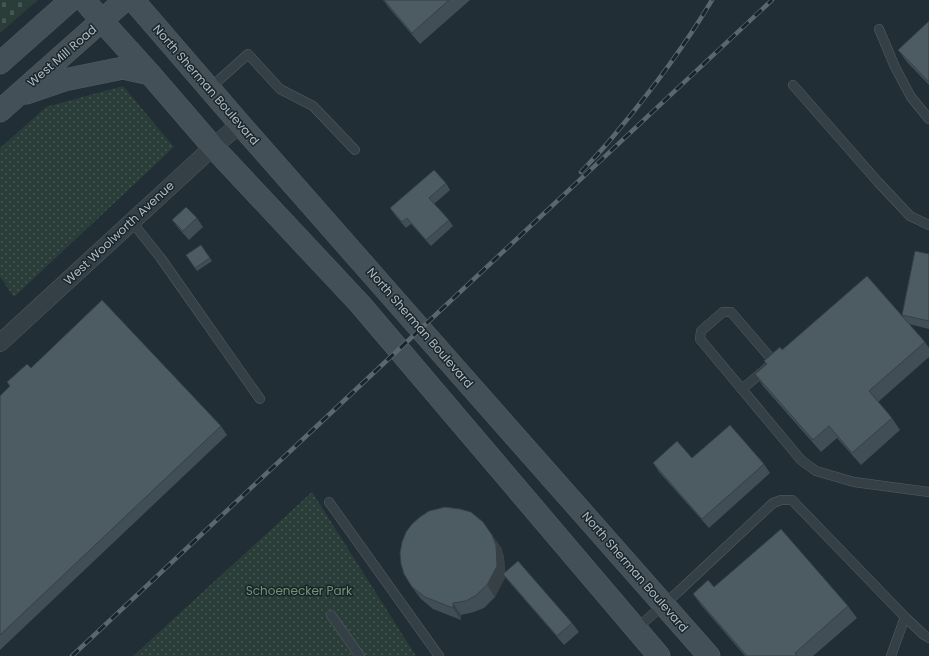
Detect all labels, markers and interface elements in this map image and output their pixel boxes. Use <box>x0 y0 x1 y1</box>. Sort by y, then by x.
street label: West Mill Road <box>23 21 100 90</box>
street label: North Sherman Boulevard <box>149 21 263 149</box>
street label: West Woolworth Avenue <box>60 177 178 288</box>
street label: North Sherman Boulevard <box>363 264 477 392</box>
street label: North Sherman Boulevard <box>578 508 692 636</box>
park label: Schoenecker Park <box>246 582 353 599</box>

